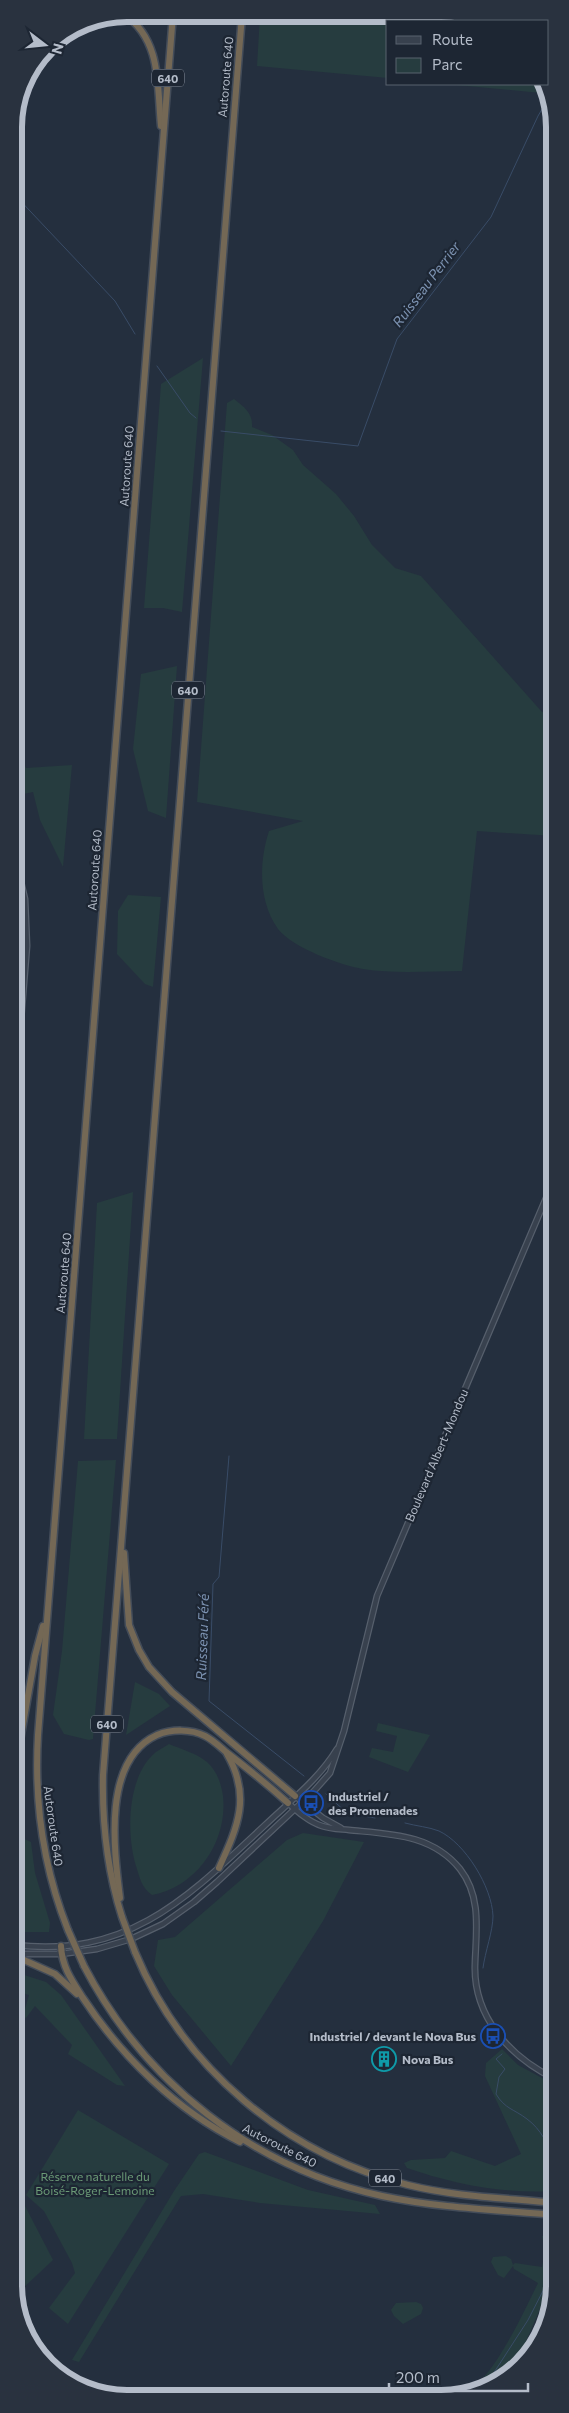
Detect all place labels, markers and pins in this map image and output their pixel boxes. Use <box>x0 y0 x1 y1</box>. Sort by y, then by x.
place label: Industriel / des Promenades <box>328 1789 418 1817</box>
bus stop icon: Industriel / des Promenades <box>298 1790 324 1816</box>
bus stop icon: Industriel / devant le Nova Bus <box>480 2023 506 2049</box>
place label: Industriel / devant le Nova Bus <box>310 2029 476 2043</box>
building icon: Nova Bus <box>371 2046 397 2072</box>
place label: Nova Bus <box>402 2052 454 2066</box>

